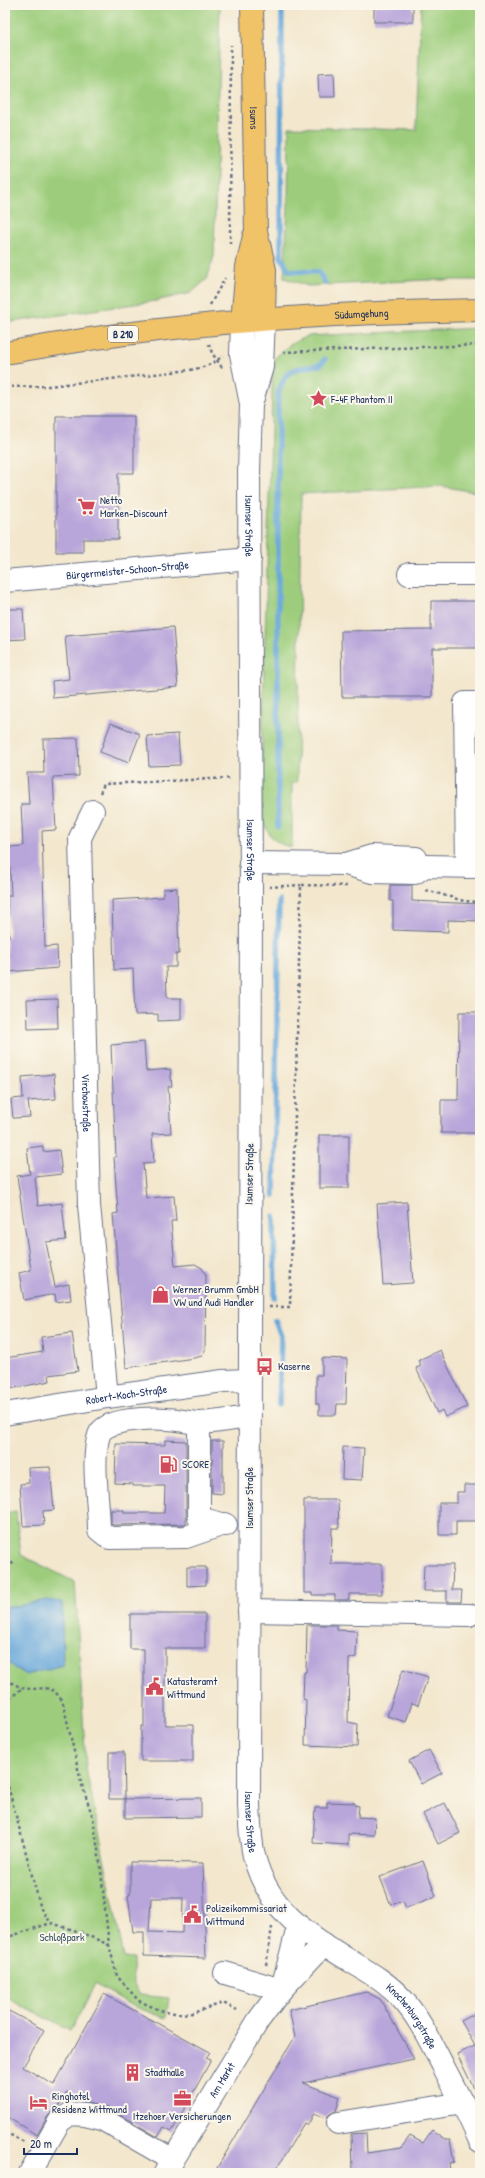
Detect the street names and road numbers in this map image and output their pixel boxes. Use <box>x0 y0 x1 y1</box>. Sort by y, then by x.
street label: Isums <box>247 106 261 130</box>
street label: Südumgehung <box>334 306 389 322</box>
road number: B 210 <box>108 326 138 342</box>
street label: Isumser Straße <box>242 495 256 558</box>
street label: Bürgermeister-Schoon-Straße <box>66 557 190 582</box>
street label: Isumser Straße <box>244 819 258 882</box>
street label: Virchowstraße <box>79 1074 94 1133</box>
street label: Isumser Straße <box>241 1142 257 1205</box>
street label: Robert-Koch-Straße <box>85 1382 169 1407</box>
street label: Isumser Straße <box>242 1467 256 1529</box>
street label: Isumser Straße <box>242 1791 260 1854</box>
street label: Knochenburgstraße <box>383 1980 440 2052</box>
street label: Am Markt <box>206 2060 238 2100</box>

